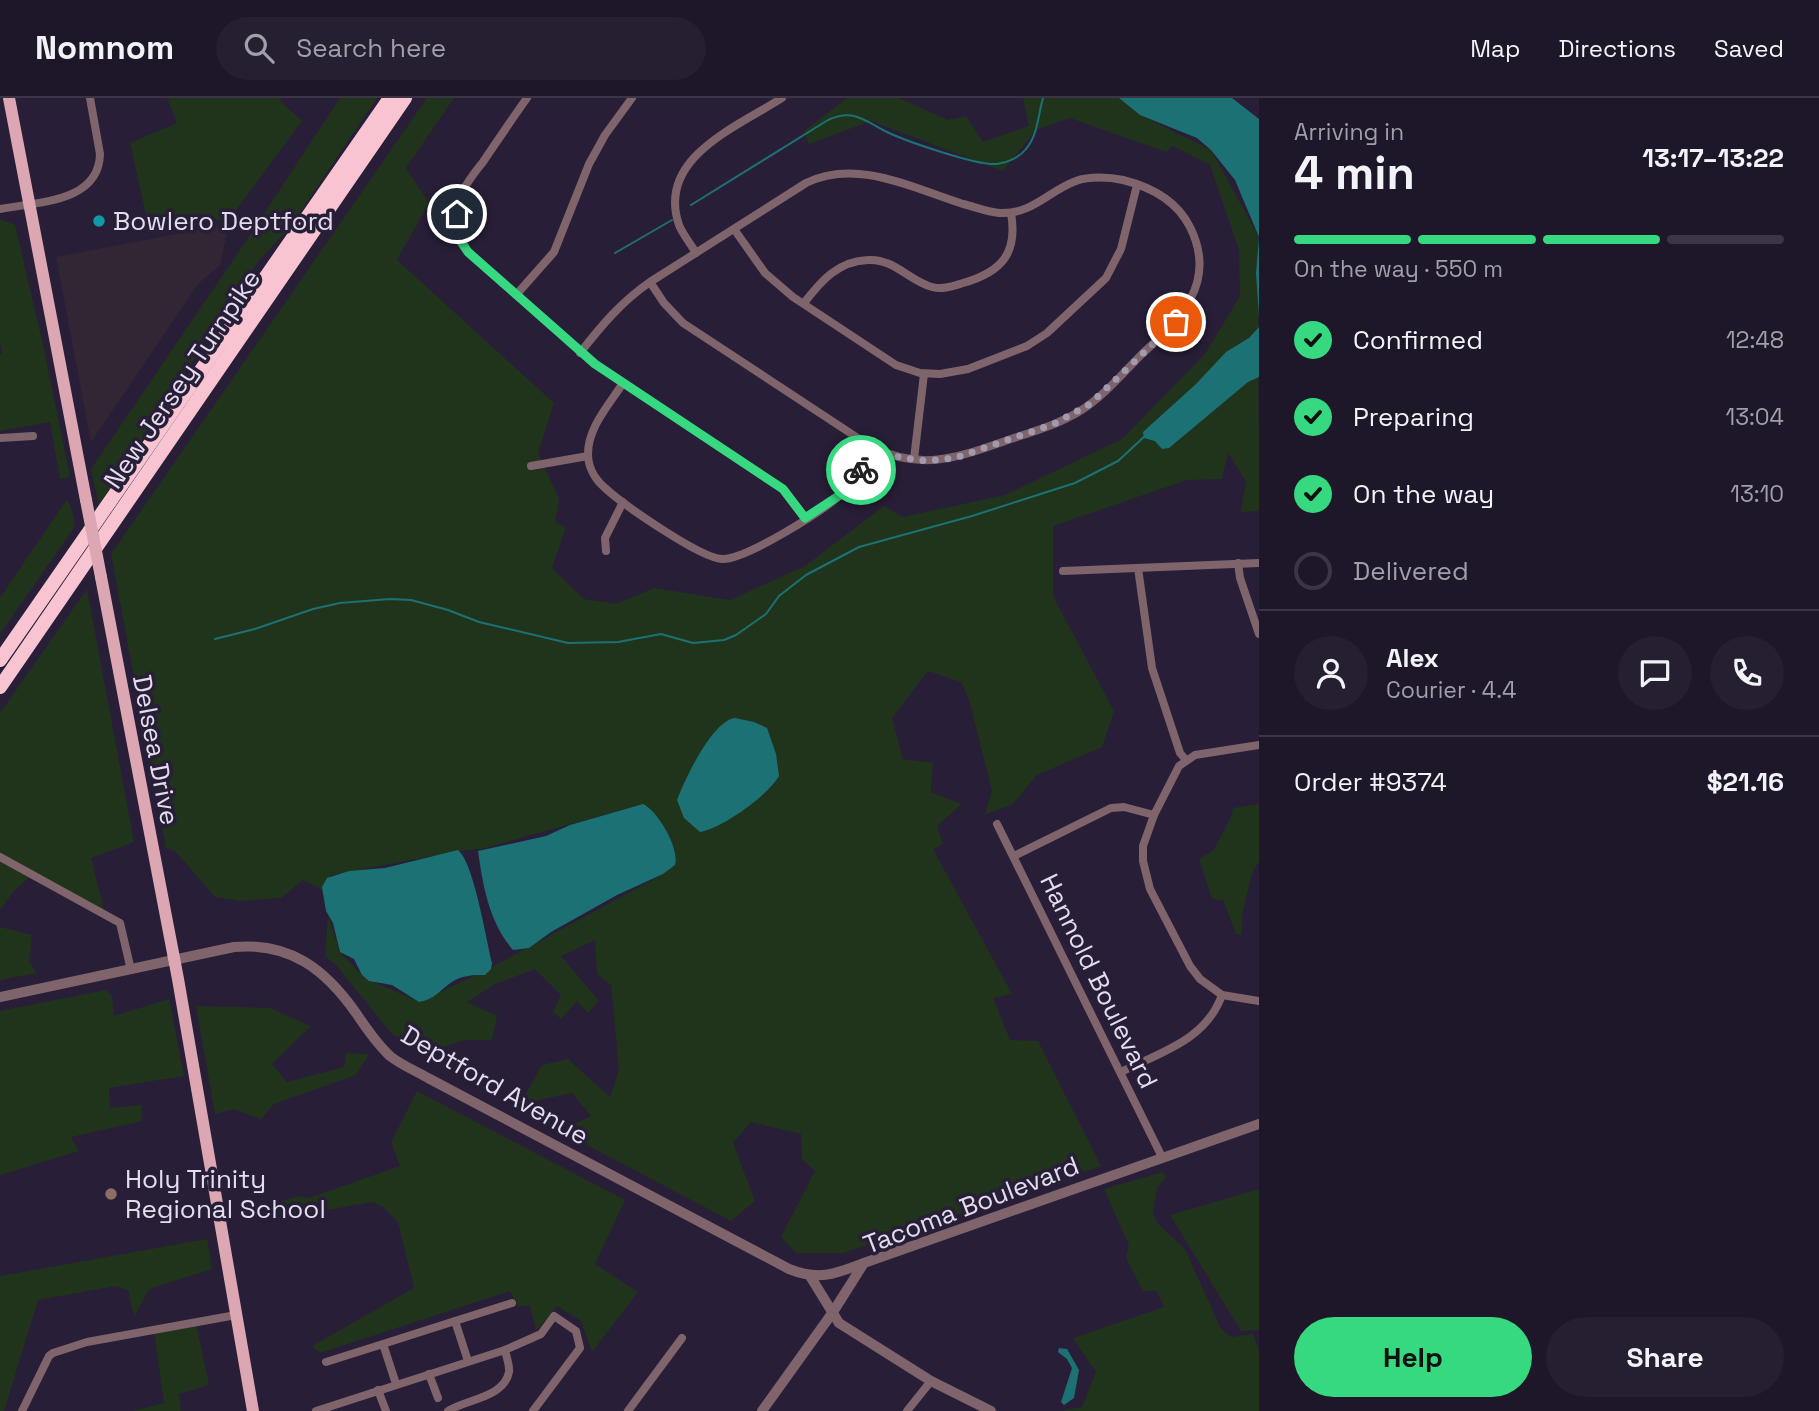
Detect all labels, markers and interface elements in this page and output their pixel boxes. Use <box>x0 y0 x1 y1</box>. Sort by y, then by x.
search box <box>216 17 706 80</box>
text: Nomnom <box>35 27 174 69</box>
icon: search <box>240 29 278 67</box>
text: Search here <box>296 31 446 65</box>
text: Map <box>1470 33 1520 64</box>
text: Directions <box>1558 33 1676 64</box>
text: Saved <box>1714 33 1784 64</box>
text: Arriving in <box>1294 117 1404 147</box>
text: 13:17–13:22 <box>1642 141 1784 175</box>
text: 4 min <box>1294 144 1415 202</box>
pin <box>427 184 487 244</box>
icon: home <box>438 195 476 233</box>
place label: Bowlero Deptford <box>113 204 334 238</box>
marker: Bowlero Deptford <box>91 213 107 229</box>
text: On the way · 550 m <box>1294 254 1503 284</box>
street label: New Jersey Turnpike <box>96 263 268 495</box>
pin <box>1146 292 1206 352</box>
icon: bag <box>1157 303 1195 341</box>
icon: check <box>1294 321 1332 359</box>
text: Confirmed <box>1353 323 1483 357</box>
text: 12:48 <box>1726 325 1784 355</box>
icon: check <box>1294 398 1332 436</box>
text: Preparing <box>1353 400 1474 434</box>
text: 13:04 <box>1726 402 1784 432</box>
courier <box>826 435 896 505</box>
icon: bike <box>842 451 880 489</box>
icon: check <box>1294 475 1332 513</box>
text: On the way <box>1353 477 1494 511</box>
text: 13:10 <box>1730 479 1784 509</box>
text: Delivered <box>1353 554 1469 588</box>
button: person <box>1294 636 1368 710</box>
button: chat <box>1618 636 1692 710</box>
button: phone <box>1710 636 1784 710</box>
text: Alex <box>1386 641 1439 675</box>
street label: Delsea Drive <box>125 672 187 828</box>
text: Courier · 4.4 <box>1386 675 1516 705</box>
text: Order #9374 <box>1294 765 1447 799</box>
text: $21.16 <box>1707 765 1784 799</box>
street label: Hannold Boulevard <box>1032 868 1166 1094</box>
street label: Deptford Avenue <box>395 1017 595 1153</box>
street label: Tacoma Boulevard <box>858 1148 1084 1262</box>
place label: Holy Trinity Regional School <box>125 1162 326 1226</box>
marker: Holy Trinity Regional School <box>103 1186 119 1202</box>
button: Help <box>1294 1317 1532 1397</box>
button: Share <box>1546 1317 1784 1397</box>

